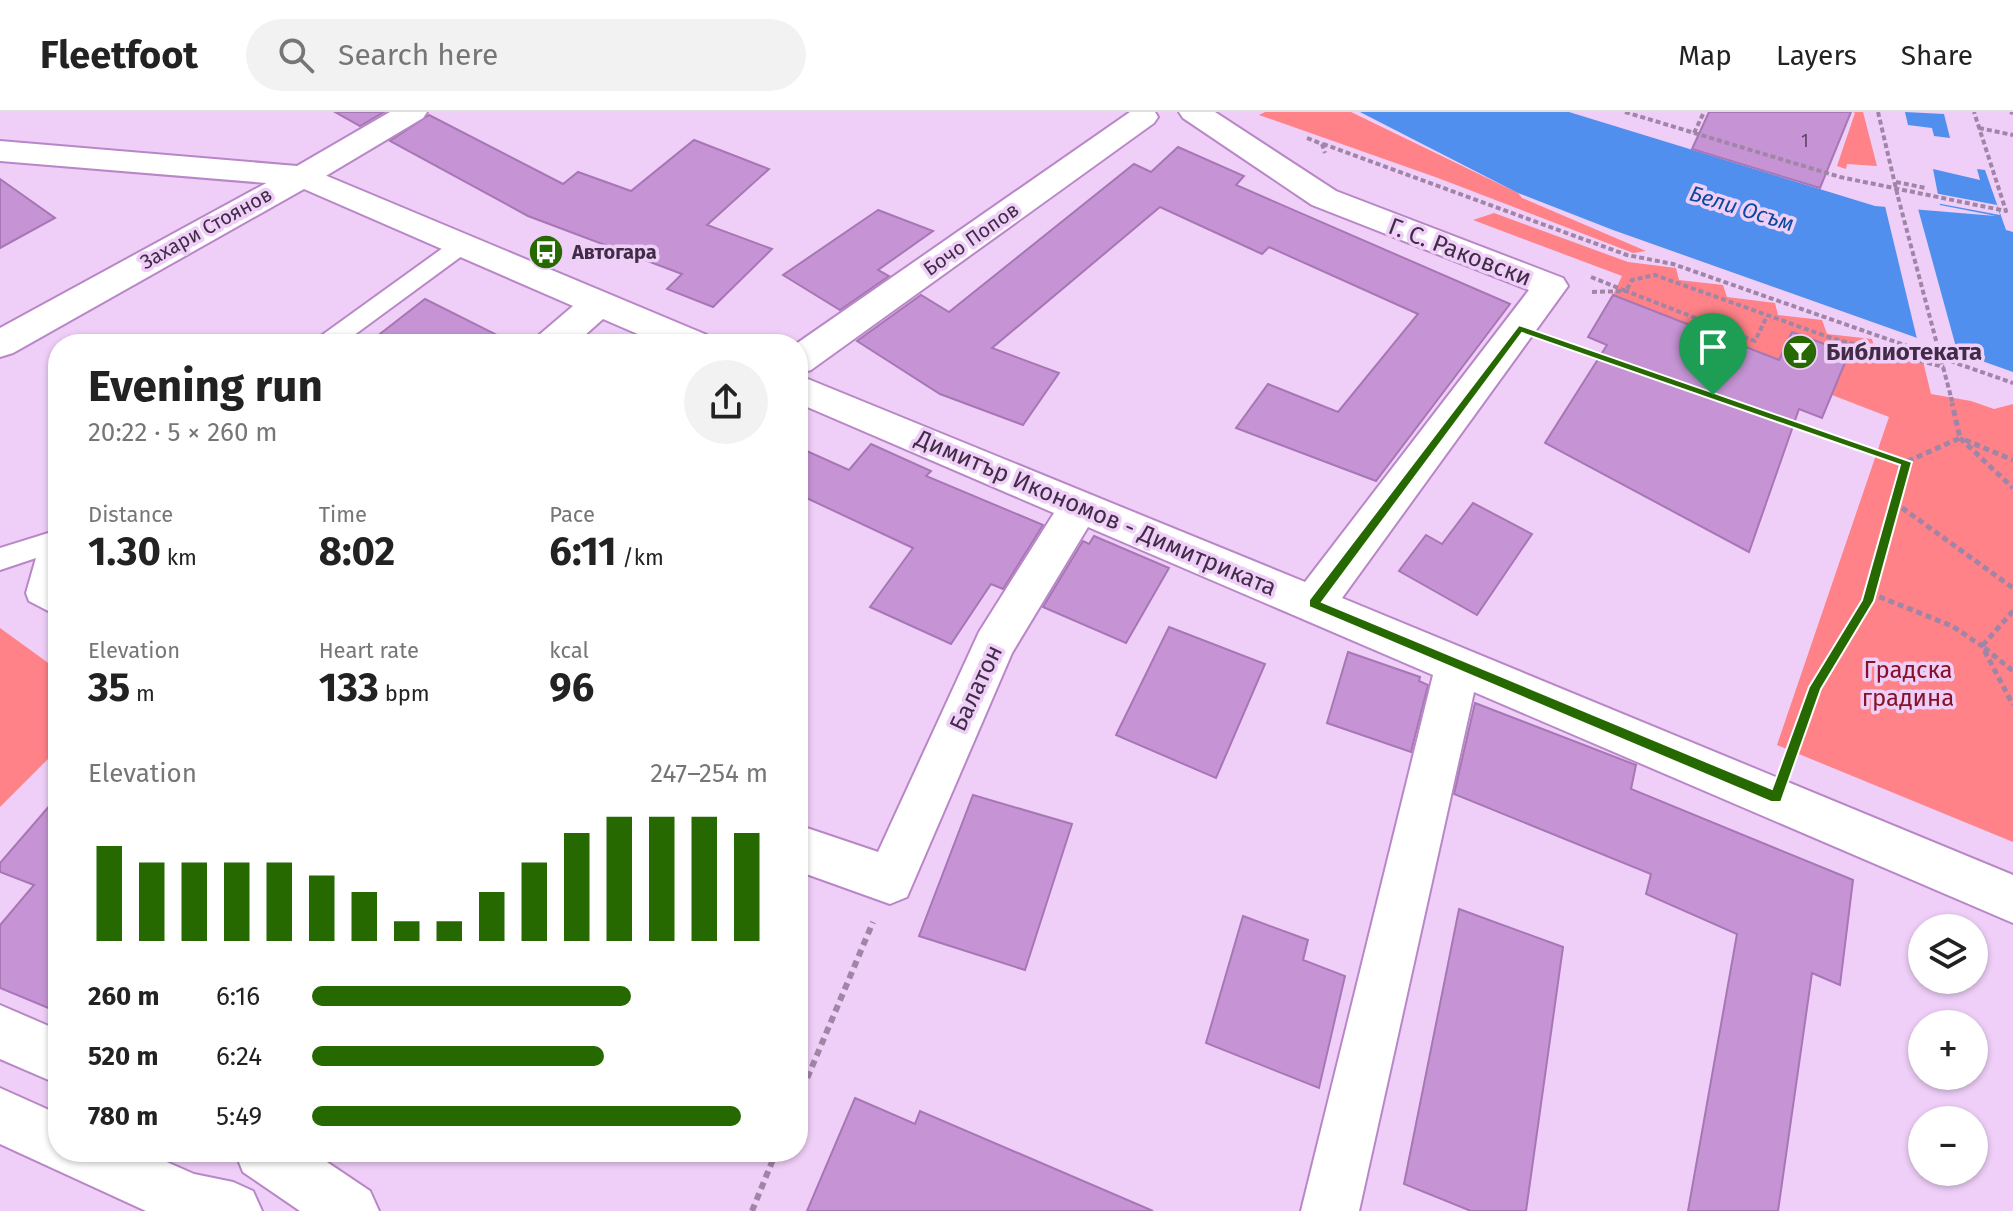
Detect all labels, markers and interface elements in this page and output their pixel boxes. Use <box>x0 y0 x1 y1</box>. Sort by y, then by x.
search box <box>246 19 806 91</box>
text: Fleetfoot <box>40 32 198 78</box>
icon: search <box>274 33 318 77</box>
text: Search here <box>338 37 498 73</box>
text: Map <box>1678 39 1732 72</box>
text: Layers <box>1776 39 1857 72</box>
text: Share <box>1901 39 1973 72</box>
house number: 1 <box>1801 130 1809 152</box>
water label: Бели Осъм <box>1686 180 1797 237</box>
street label: Захари Стоянов <box>136 182 276 274</box>
street label: Бочо Попов <box>919 197 1023 281</box>
street label: Г. С. Раковски <box>1385 212 1535 292</box>
bus stop icon: Автогара <box>527 233 565 271</box>
place label: Автогара <box>571 240 657 264</box>
pin <box>1679 313 1747 395</box>
icon: arrive <box>1691 325 1735 369</box>
bar icon: Библиотеката <box>1781 333 1819 371</box>
place label: Библиотеката <box>1826 338 1982 366</box>
text: Evening run <box>88 360 323 413</box>
button: share <box>684 360 768 444</box>
text: 20:22 · 5 × 260 m <box>88 417 278 448</box>
street label: Димитър Икономов - Димитриката <box>910 424 1281 602</box>
text: Distance <box>88 501 173 528</box>
text: Time <box>319 501 367 528</box>
text: Pace <box>549 501 595 528</box>
text: 1.30 <box>88 528 161 576</box>
text: 8:02 <box>319 528 395 576</box>
text: 6:11 <box>549 528 617 576</box>
text: km <box>161 544 197 571</box>
text: /km <box>617 544 664 571</box>
text: Elevation <box>88 637 180 664</box>
text: Heart rate <box>319 637 419 664</box>
text: kcal <box>549 637 589 664</box>
street label: Балатон <box>944 640 1008 736</box>
park label: Градска градина <box>1862 656 1954 712</box>
text: 35 <box>88 664 130 712</box>
text: 133 <box>319 664 379 712</box>
text: 96 <box>549 664 594 712</box>
text: m <box>130 680 155 707</box>
text: bpm <box>379 680 430 707</box>
text: Elevation <box>88 758 197 789</box>
text: 247–254 m <box>650 758 768 789</box>
map controls <box>1908 914 1988 1186</box>
button: layers <box>1908 914 1988 994</box>
text: 260 m <box>88 981 159 1012</box>
text: 6:16 <box>216 981 260 1012</box>
button: + <box>1908 1010 1988 1090</box>
text: 520 m <box>88 1041 158 1072</box>
text: 6:24 <box>216 1041 262 1072</box>
text: 780 m <box>88 1101 158 1132</box>
text: 5:49 <box>216 1101 262 1132</box>
button: − <box>1908 1106 1988 1186</box>

